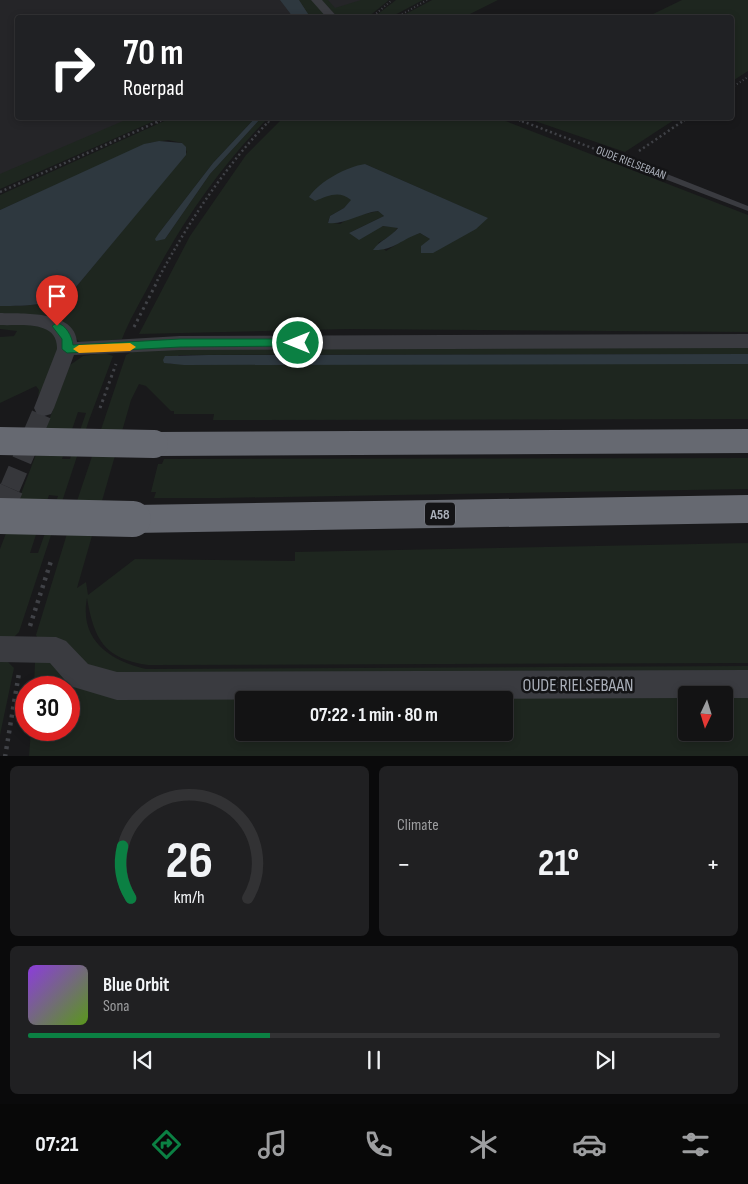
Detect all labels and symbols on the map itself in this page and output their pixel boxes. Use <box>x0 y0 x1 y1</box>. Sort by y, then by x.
street label: OUDE RIELSEBAAN <box>594 143 668 183</box>
pin <box>36 275 78 326</box>
position arrow <box>271 316 323 368</box>
road number: A58 <box>425 502 455 526</box>
street label: OUDE RIELSEBAAN <box>523 675 633 696</box>
speed limit sign: 30 <box>15 676 80 741</box>
north arrow <box>678 686 732 741</box>

